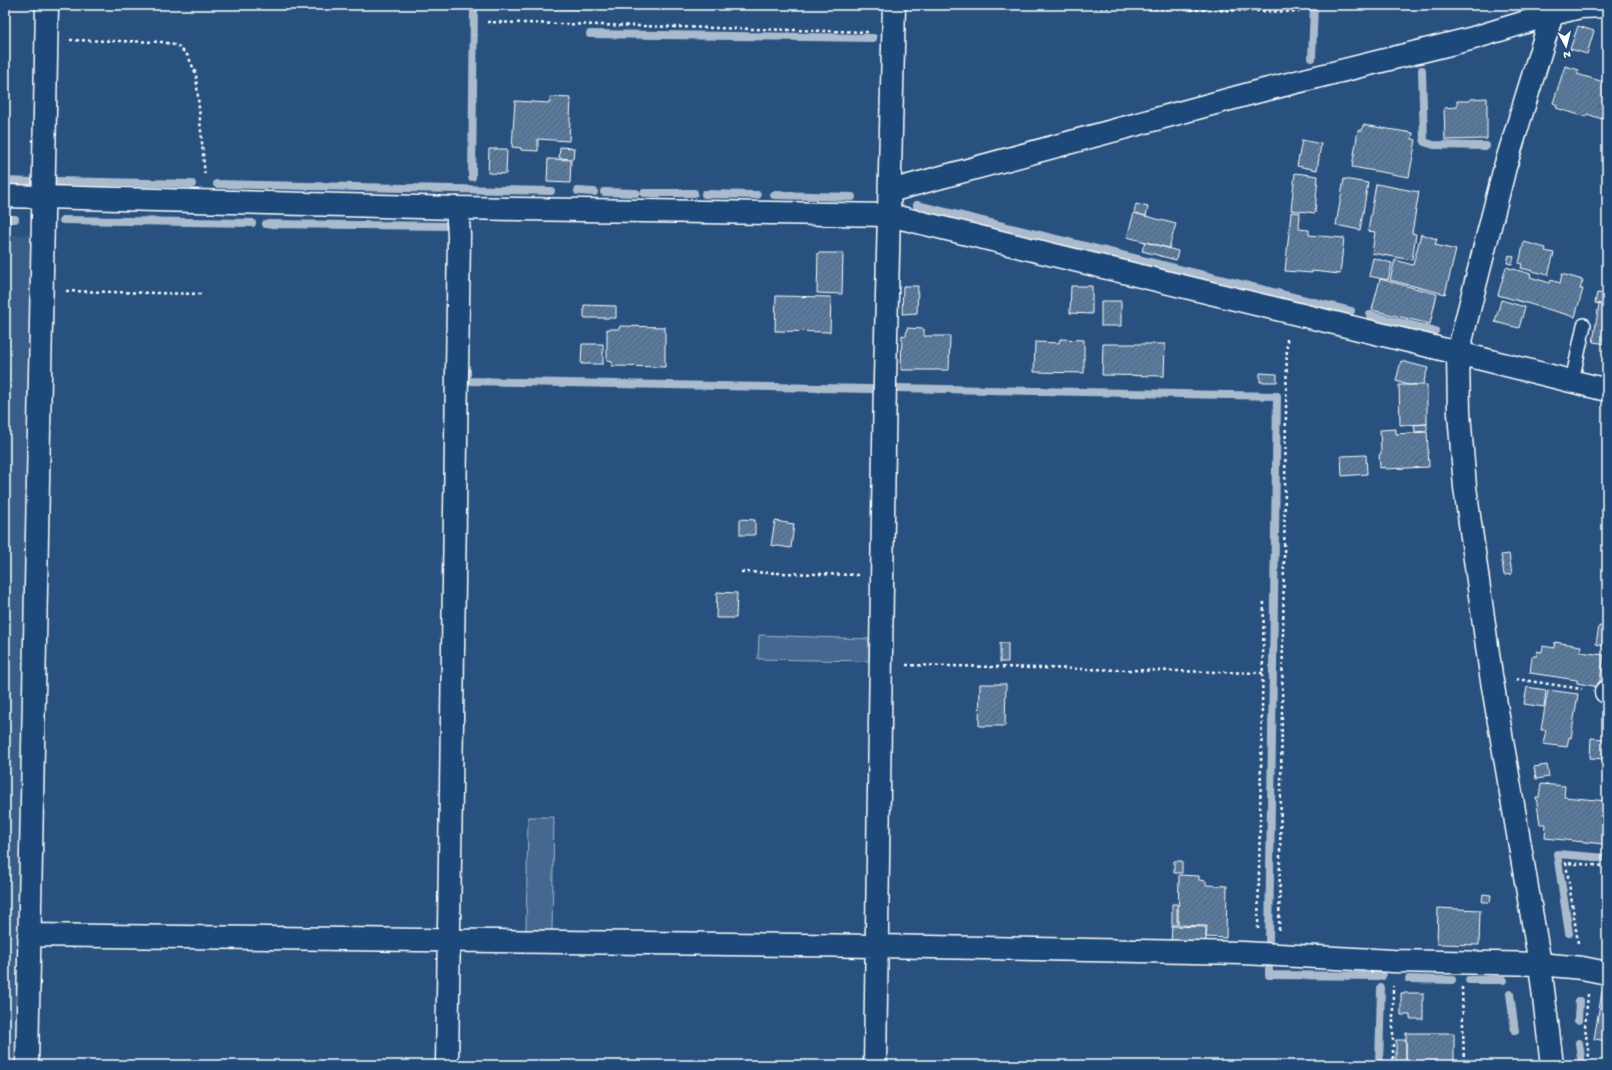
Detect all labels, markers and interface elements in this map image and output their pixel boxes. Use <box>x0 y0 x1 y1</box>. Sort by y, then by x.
north arrow <box>1546 26 1586 66</box>
text: N <box>1563 48 1571 60</box>

